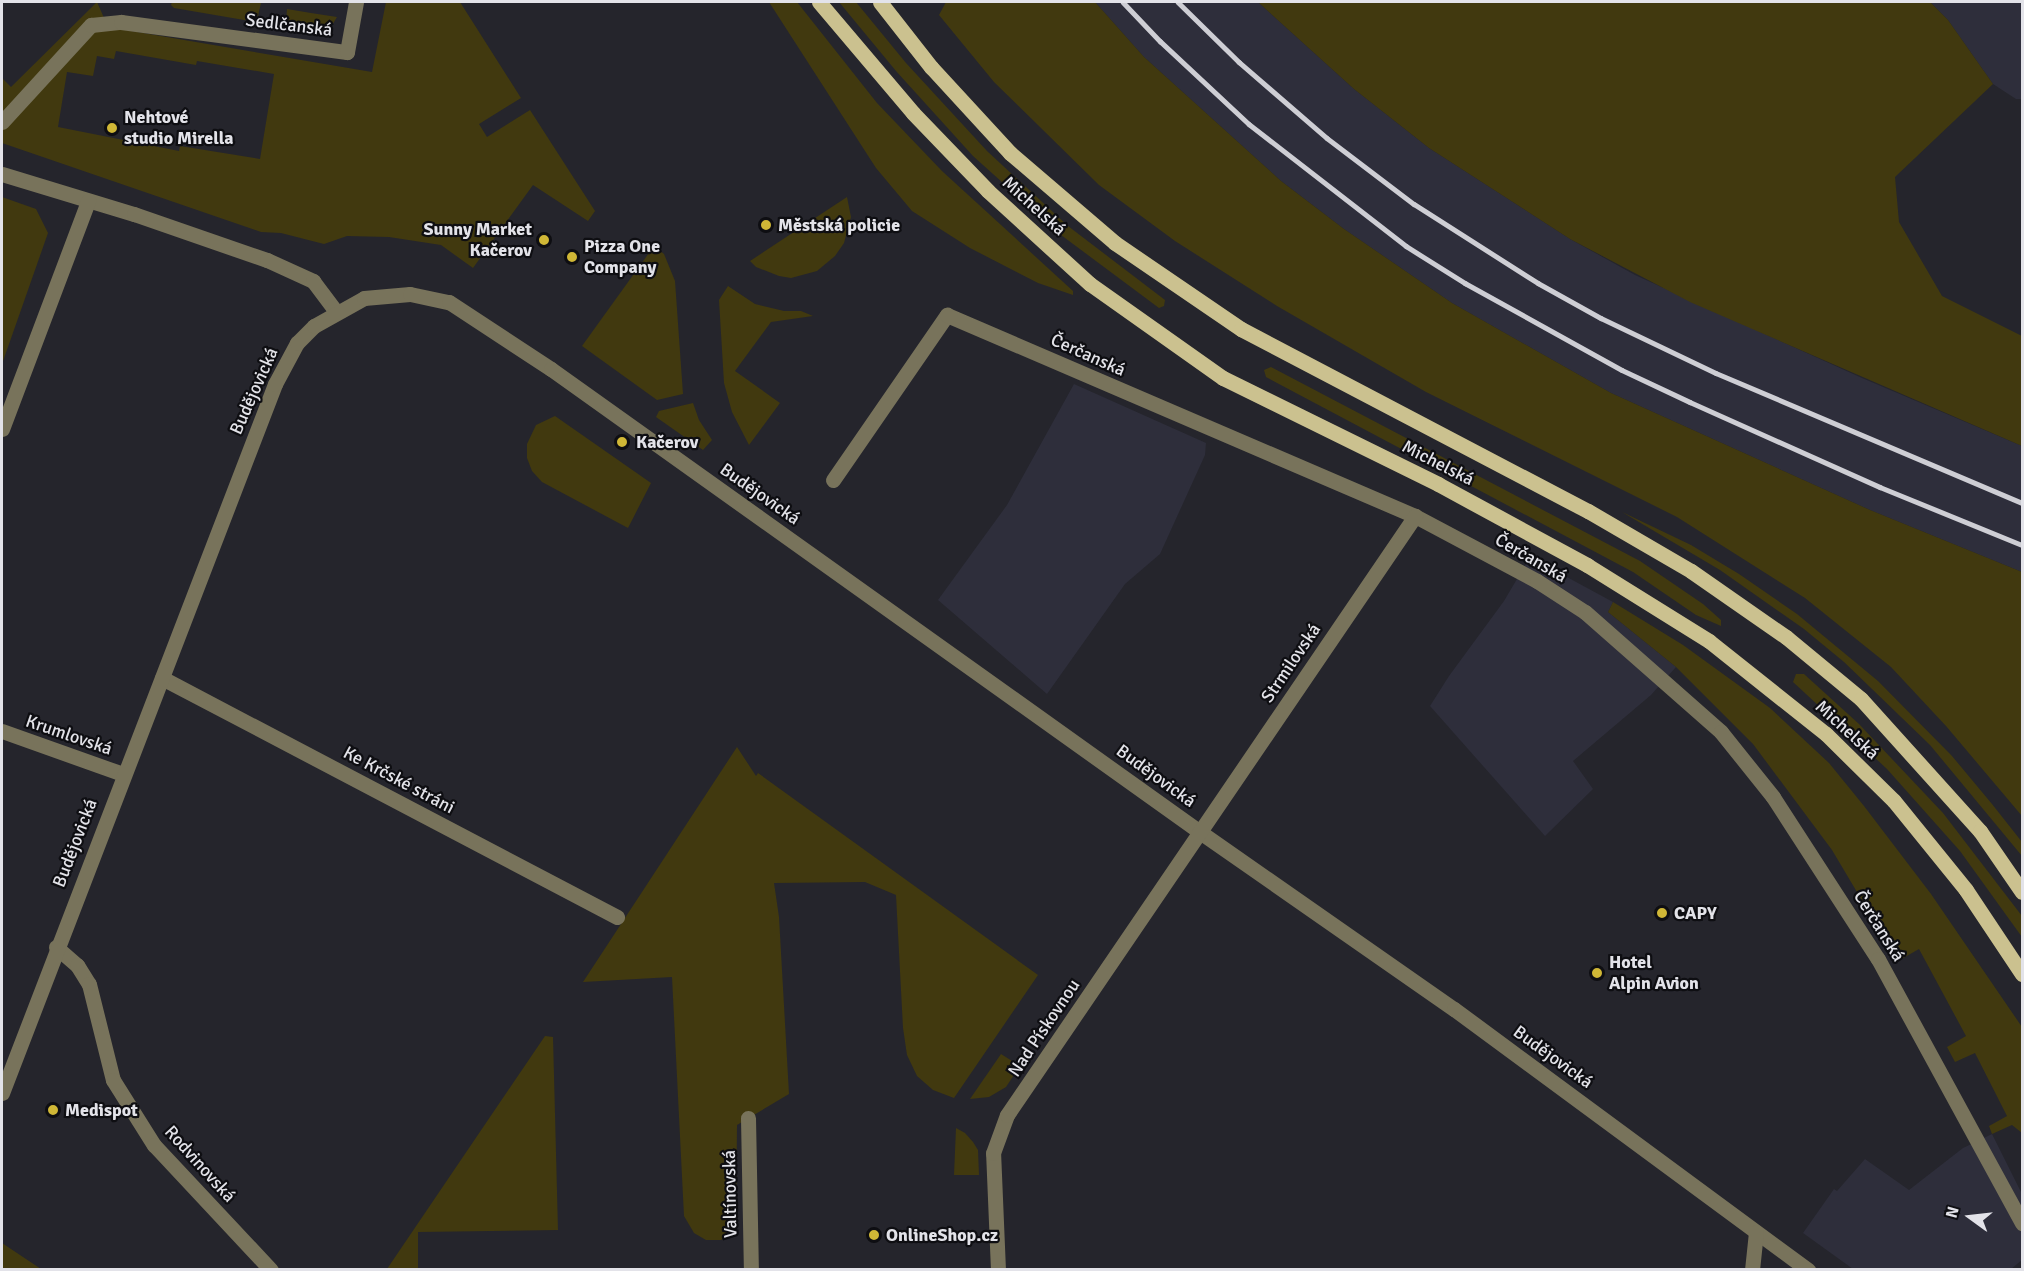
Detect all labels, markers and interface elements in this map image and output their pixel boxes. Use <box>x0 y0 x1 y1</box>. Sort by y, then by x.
street label: Sedlčanská <box>244 9 334 41</box>
place label: Nehtové studio Mirella <box>124 107 234 150</box>
marker: Nehtové studio Mirella <box>105 121 119 135</box>
street label: Michelská <box>998 172 1070 240</box>
place label: Městská policie <box>778 214 900 236</box>
marker: Městská policie <box>759 218 773 232</box>
place label: Sunny Market Kačerov <box>424 219 532 262</box>
marker: Sunny Market Kačerov <box>537 233 551 247</box>
place label: Pizza One Company <box>584 236 660 278</box>
marker: Pizza One Company <box>565 250 579 264</box>
street label: Čerčanská <box>1047 329 1129 381</box>
street label: Budějovická <box>225 344 283 438</box>
place label: Kačerov <box>636 431 698 453</box>
marker: Kačerov <box>613 433 631 451</box>
street label: Michelská <box>1398 436 1478 490</box>
street label: Budějovická <box>716 458 804 530</box>
street label: Čerčanská <box>1491 529 1571 587</box>
street label: Strmilovská <box>1257 619 1325 707</box>
street label: Michelská <box>1811 696 1883 764</box>
street label: Krumlovská <box>23 710 115 760</box>
street label: Budějovická <box>1112 740 1200 812</box>
street label: Ke Krčské stráni <box>340 742 458 818</box>
street label: Budějovická <box>48 796 102 890</box>
street label: Čerčanská <box>1849 887 1909 965</box>
place label: CAPY <box>1674 902 1717 924</box>
marker: CAPY <box>1655 906 1669 920</box>
place label: Hotel Alpin Avion <box>1609 952 1699 994</box>
marker: Hotel Alpin Avion <box>1590 966 1604 980</box>
street label: Nad Pískovnou <box>1003 975 1085 1081</box>
street label: Budějovická <box>1509 1021 1597 1093</box>
place label: Medispot <box>65 1099 138 1121</box>
marker: Medispot <box>46 1103 60 1117</box>
street label: Rodvinovská <box>160 1121 240 1207</box>
street label: Valtínovská <box>718 1150 742 1238</box>
north arrow <box>1940 1187 2000 1247</box>
text: N <box>1942 1204 1964 1220</box>
place label: OnlineShop.cz <box>886 1224 998 1246</box>
marker: OnlineShop.cz <box>867 1228 881 1242</box>

